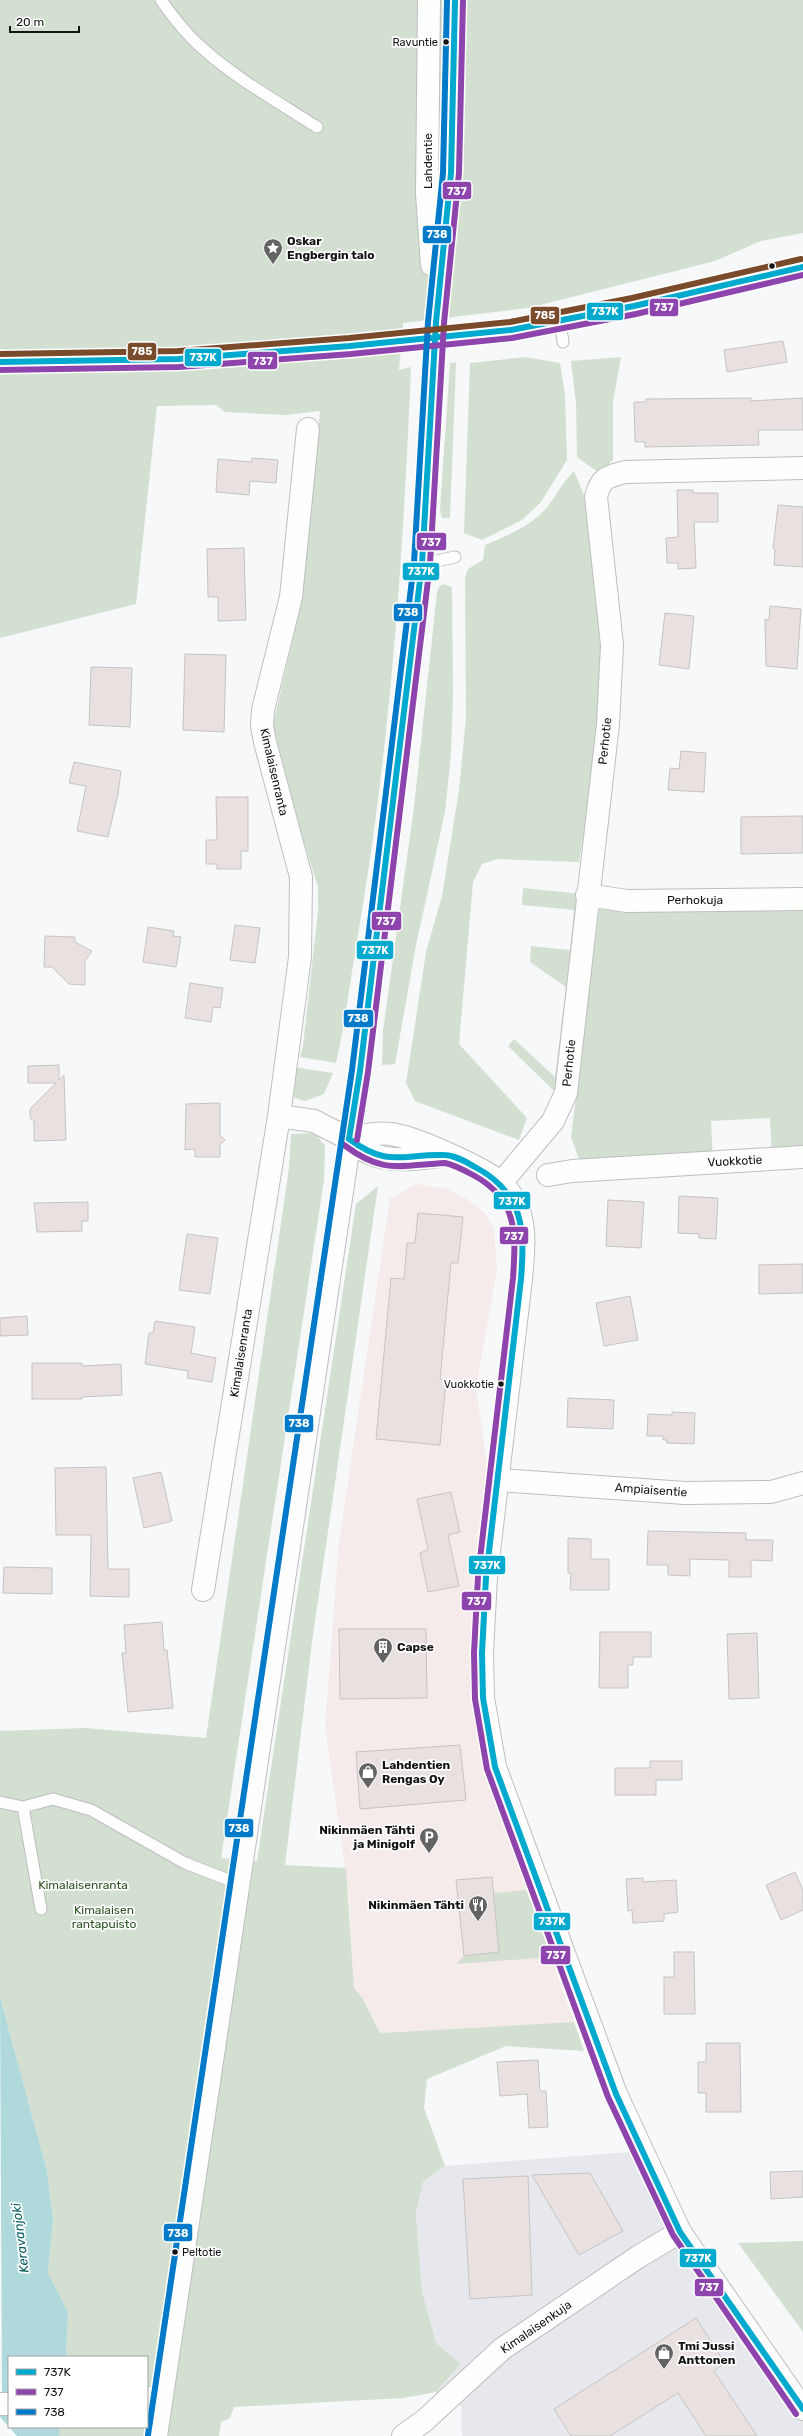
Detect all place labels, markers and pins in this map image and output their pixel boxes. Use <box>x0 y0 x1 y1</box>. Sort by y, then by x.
place label: Ravuntie <box>392 36 438 49</box>
marker: Ravuntie <box>441 37 451 47</box>
place label: Oskar Engbergin talo <box>287 234 375 262</box>
place icon: Oskar Engbergin talo <box>262 237 284 265</box>
unlabelled marker <box>767 261 777 271</box>
place label: Vuokkotie <box>444 1378 494 1391</box>
marker: Vuokkotie <box>496 1379 506 1389</box>
building icon: Capse <box>372 1636 394 1664</box>
place label: Capse <box>397 1640 434 1654</box>
place label: Lahdentien Rengas Oy <box>382 1758 451 1786</box>
shop icon: Lahdentien Rengas Oy <box>357 1761 379 1789</box>
place label: Nikinmäen Tähti ja Minigolf <box>319 1823 416 1851</box>
parking icon: Nikinmäen Tähti ja Minigolf <box>418 1826 440 1854</box>
restaurant icon: Nikinmäen Tähti <box>467 1894 489 1922</box>
place label: Nikinmäen Tähti <box>368 1898 464 1912</box>
place label: Peltotie <box>182 2246 222 2259</box>
marker: Peltotie <box>170 2247 180 2257</box>
place label: Tmi Jussi Anttonen <box>678 2339 736 2367</box>
shop icon: Tmi Jussi Anttonen <box>653 2342 675 2370</box>

